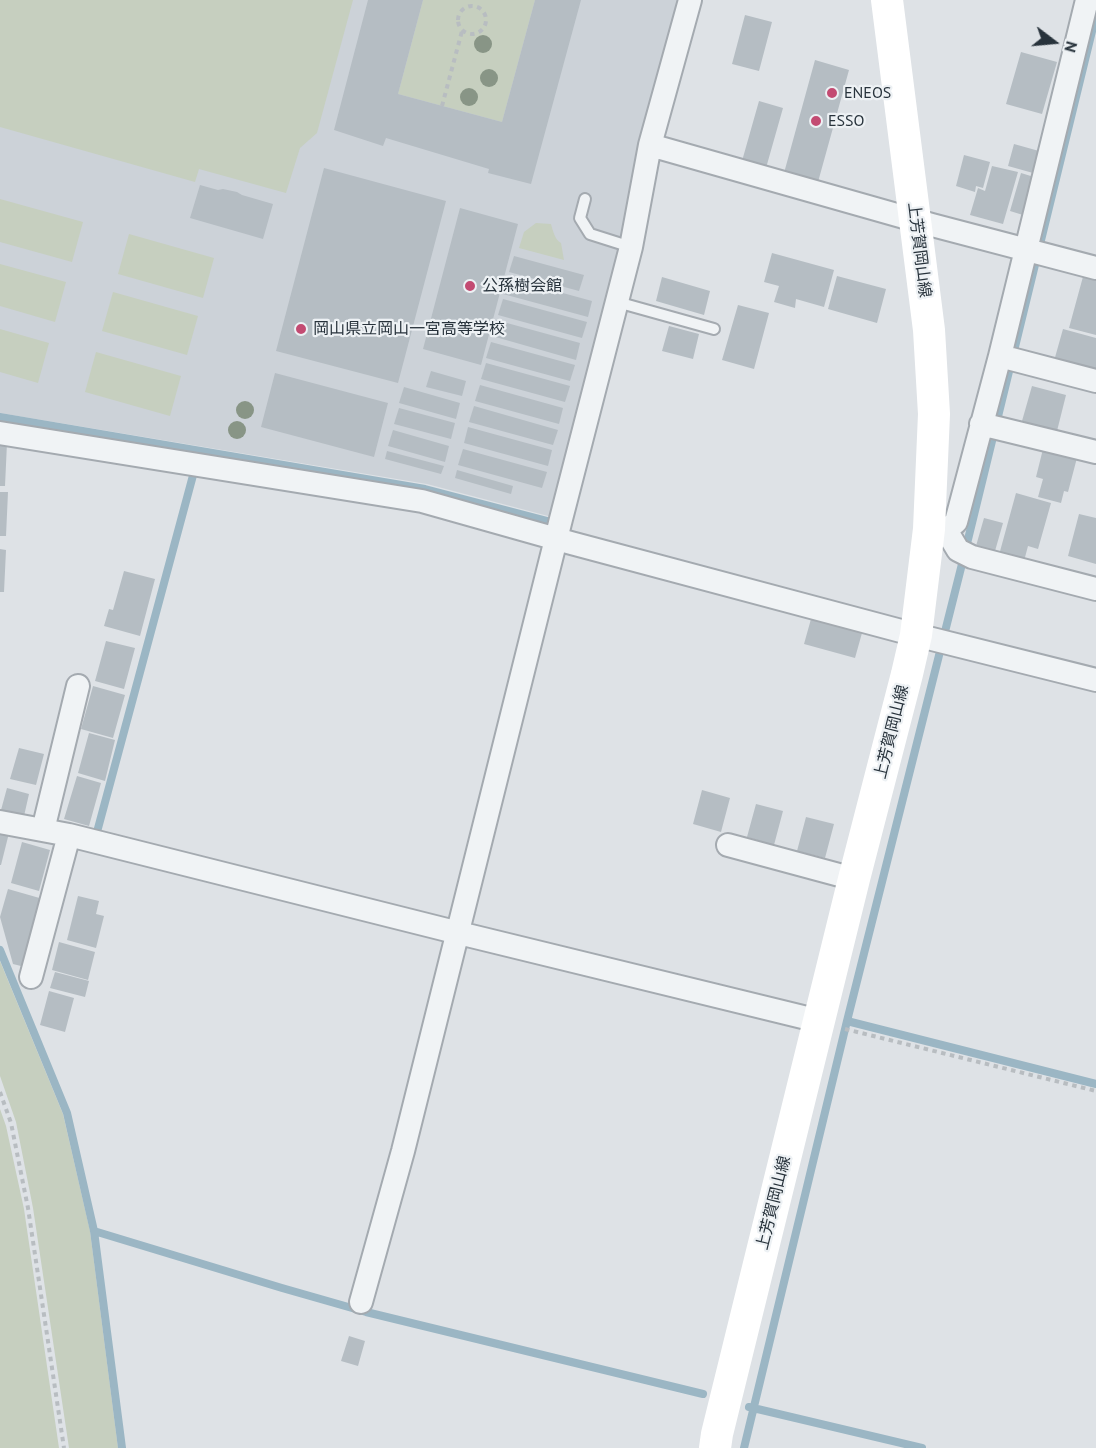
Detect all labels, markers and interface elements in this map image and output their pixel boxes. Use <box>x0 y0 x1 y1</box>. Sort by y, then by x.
north arrow <box>1024 12 1084 72</box>
text: N <box>1060 39 1082 55</box>
place label: ENEOS <box>844 83 891 103</box>
marker: ENEOS <box>825 86 839 100</box>
place label: ESSO <box>828 111 865 131</box>
marker: ESSO <box>809 114 823 128</box>
street label: 上芳賀岡山線 <box>904 201 934 299</box>
place label: 公孫樹会館 <box>482 276 562 296</box>
marker: 公孫樹会館 <box>463 279 477 293</box>
place label: 岡山県立岡山一宮高等学校 <box>313 319 505 339</box>
marker: 岡山県立岡山一宮高等学校 <box>294 322 308 336</box>
street label: 上芳賀岡山線 <box>871 683 913 781</box>
street label: 上芳賀岡山線 <box>753 1154 795 1252</box>

